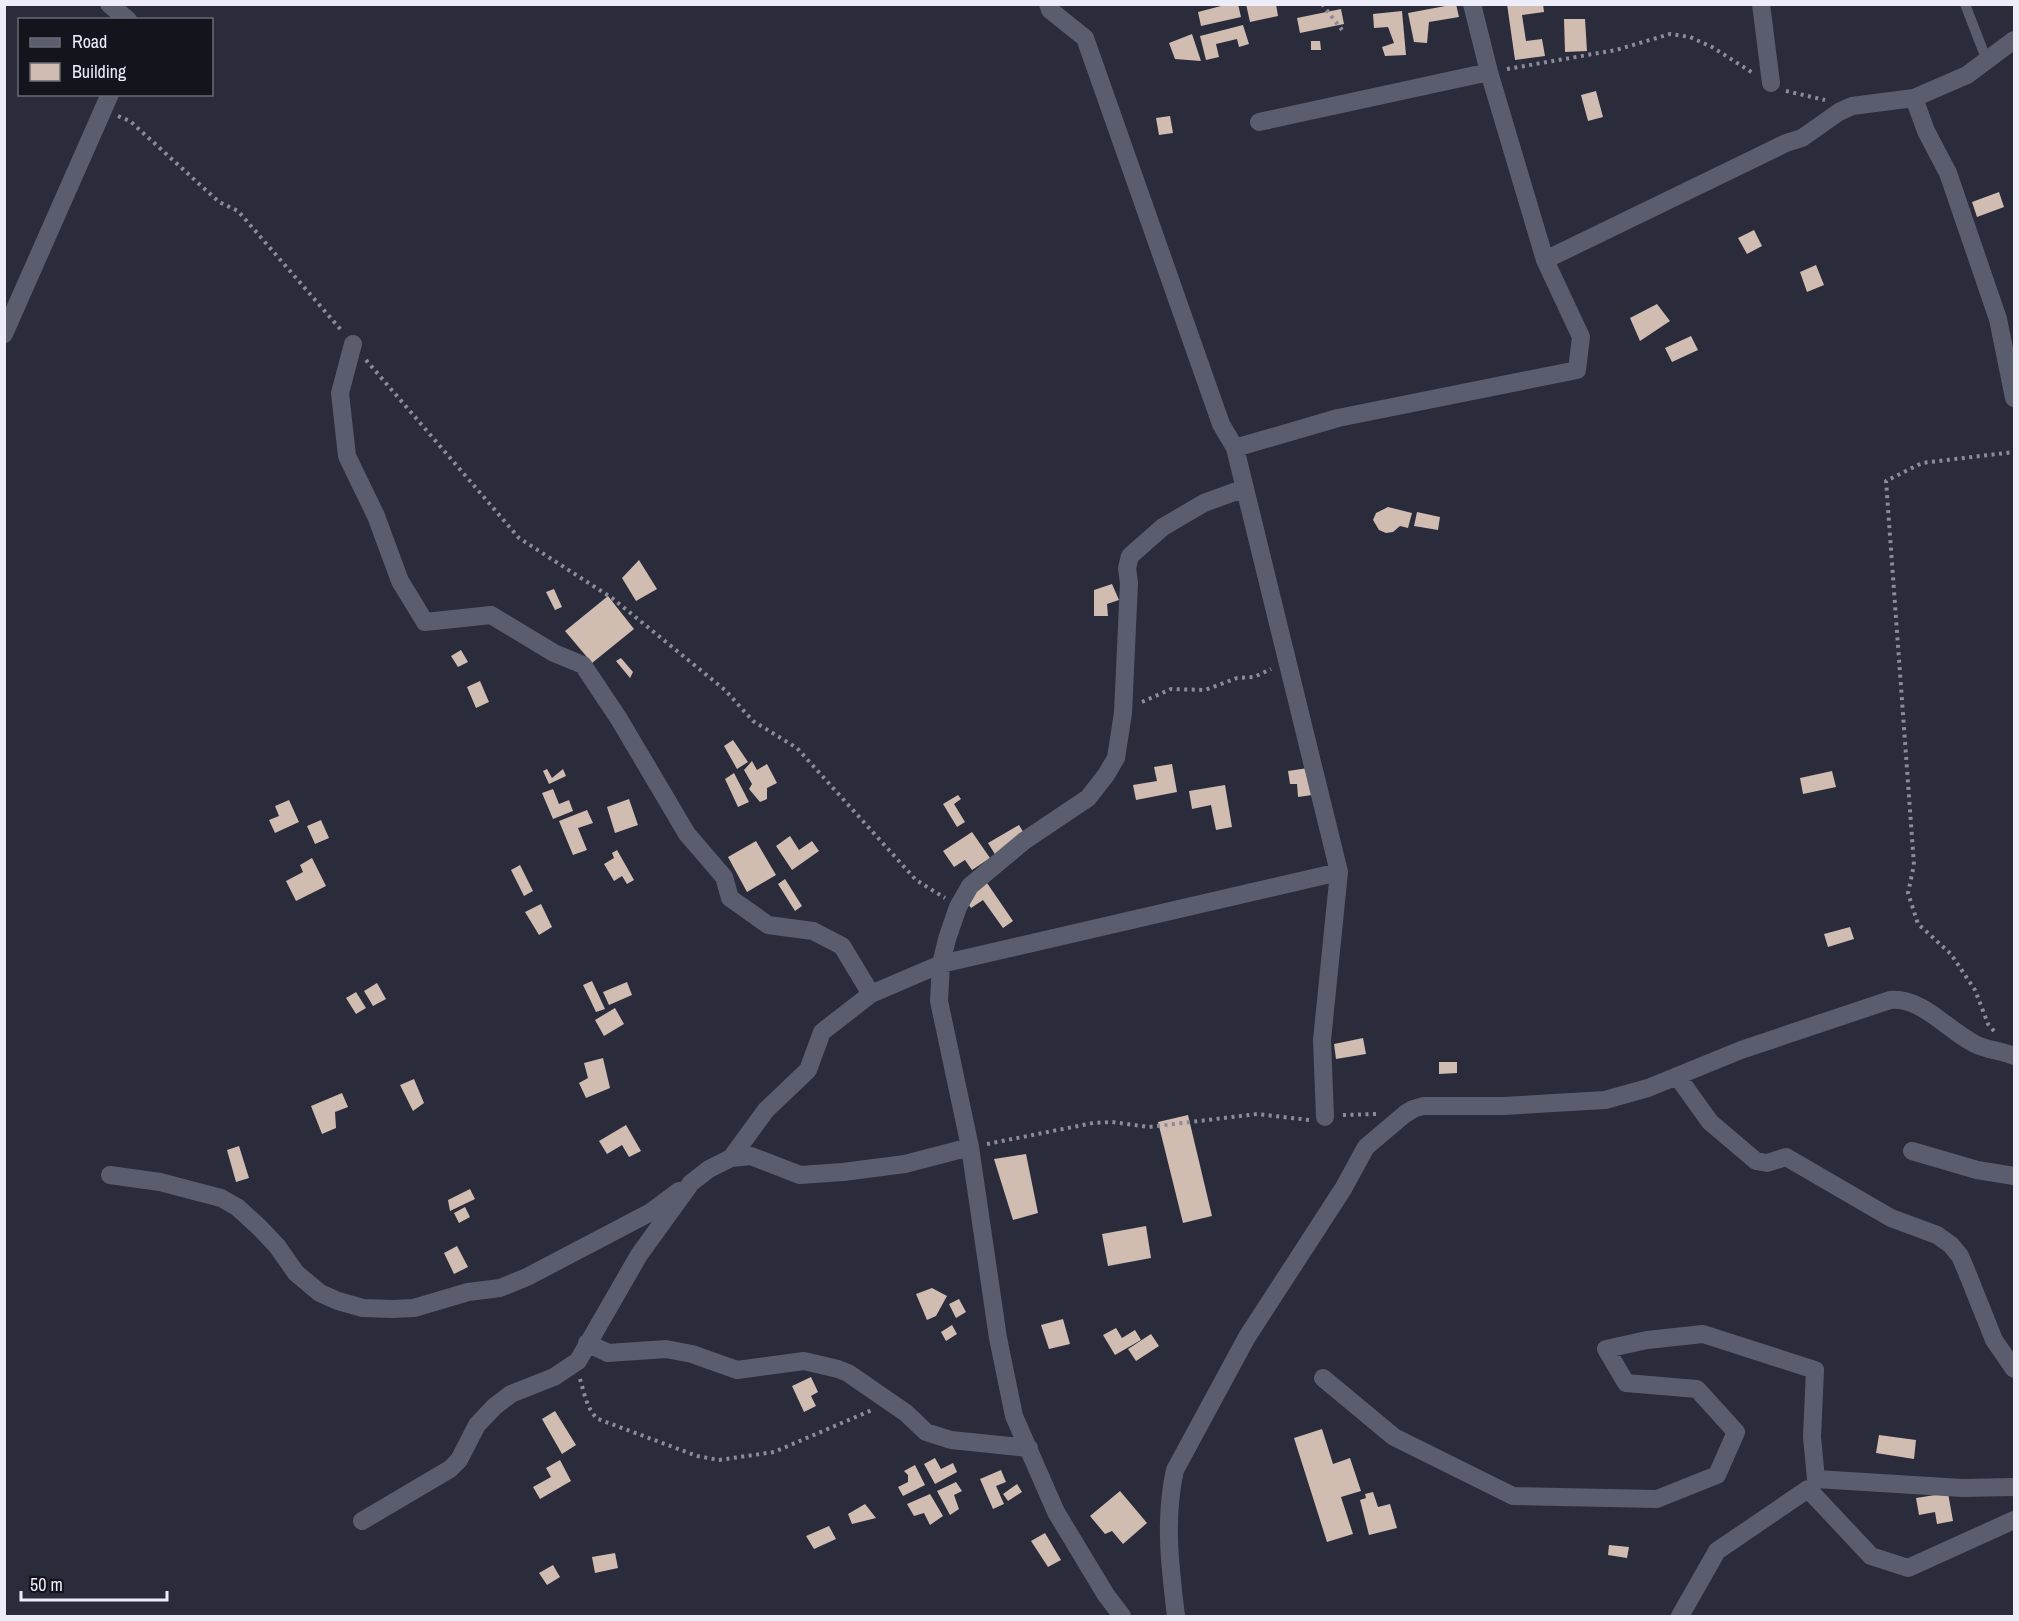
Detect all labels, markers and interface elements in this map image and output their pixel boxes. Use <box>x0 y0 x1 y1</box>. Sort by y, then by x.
legend <box>18 18 213 96</box>
text: Road <box>72 29 107 54</box>
text: Building <box>72 59 127 84</box>
scale bar <box>21 1564 166 1602</box>
text: 50 m <box>30 1572 63 1597</box>

